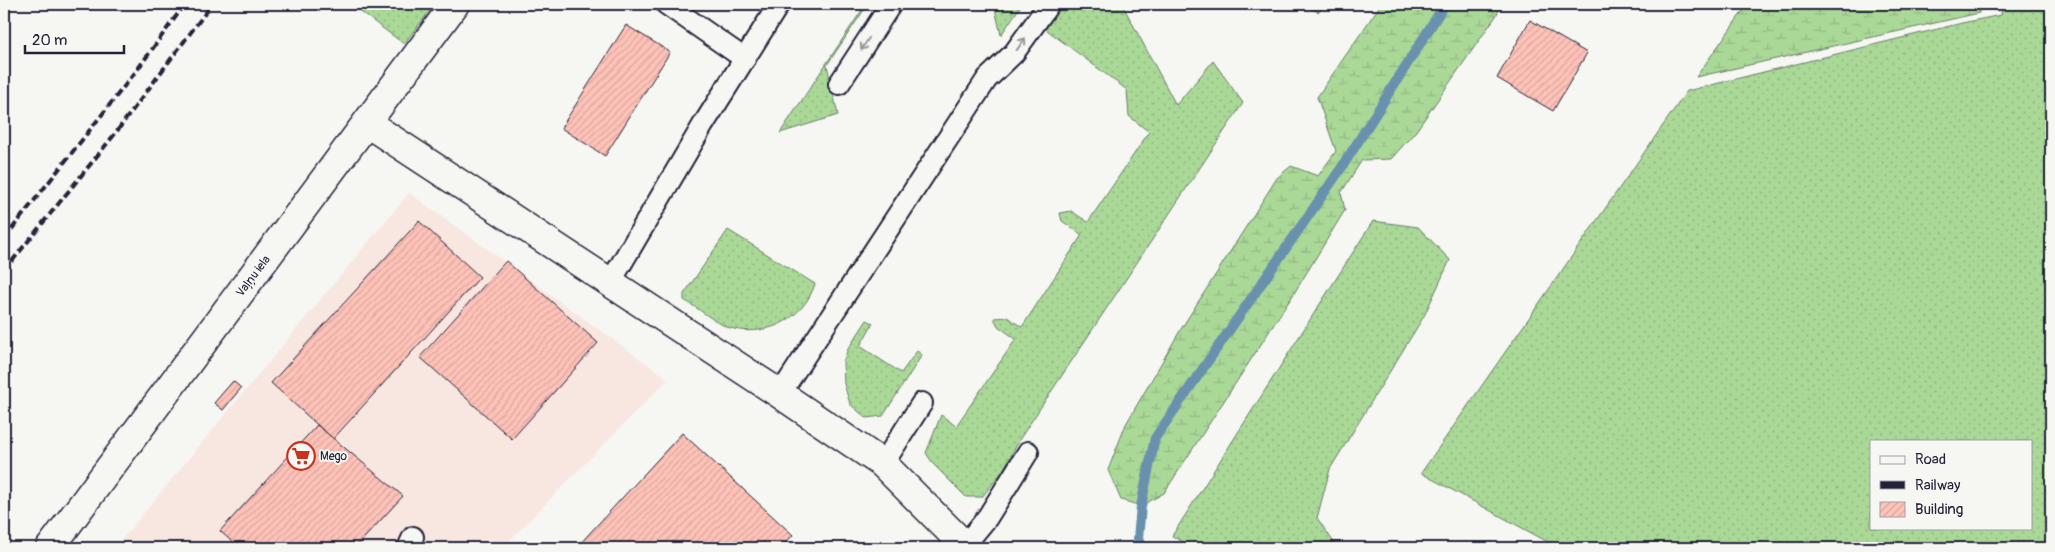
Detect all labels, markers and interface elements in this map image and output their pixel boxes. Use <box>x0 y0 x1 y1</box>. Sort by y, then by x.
scale bar <box>25 22 124 54</box>
text: 20 m <box>32 31 67 50</box>
one-way arrow <box>860 37 870 51</box>
one-way arrow <box>1016 37 1026 51</box>
street label: Vaļņu iela <box>233 252 274 300</box>
legend <box>1870 440 2032 530</box>
supermarket icon: Mego <box>286 441 316 471</box>
place label: Mego <box>320 449 348 464</box>
text: Road <box>1915 450 1946 469</box>
text: Railway <box>1915 476 1961 495</box>
text: Building <box>1915 500 1963 519</box>

